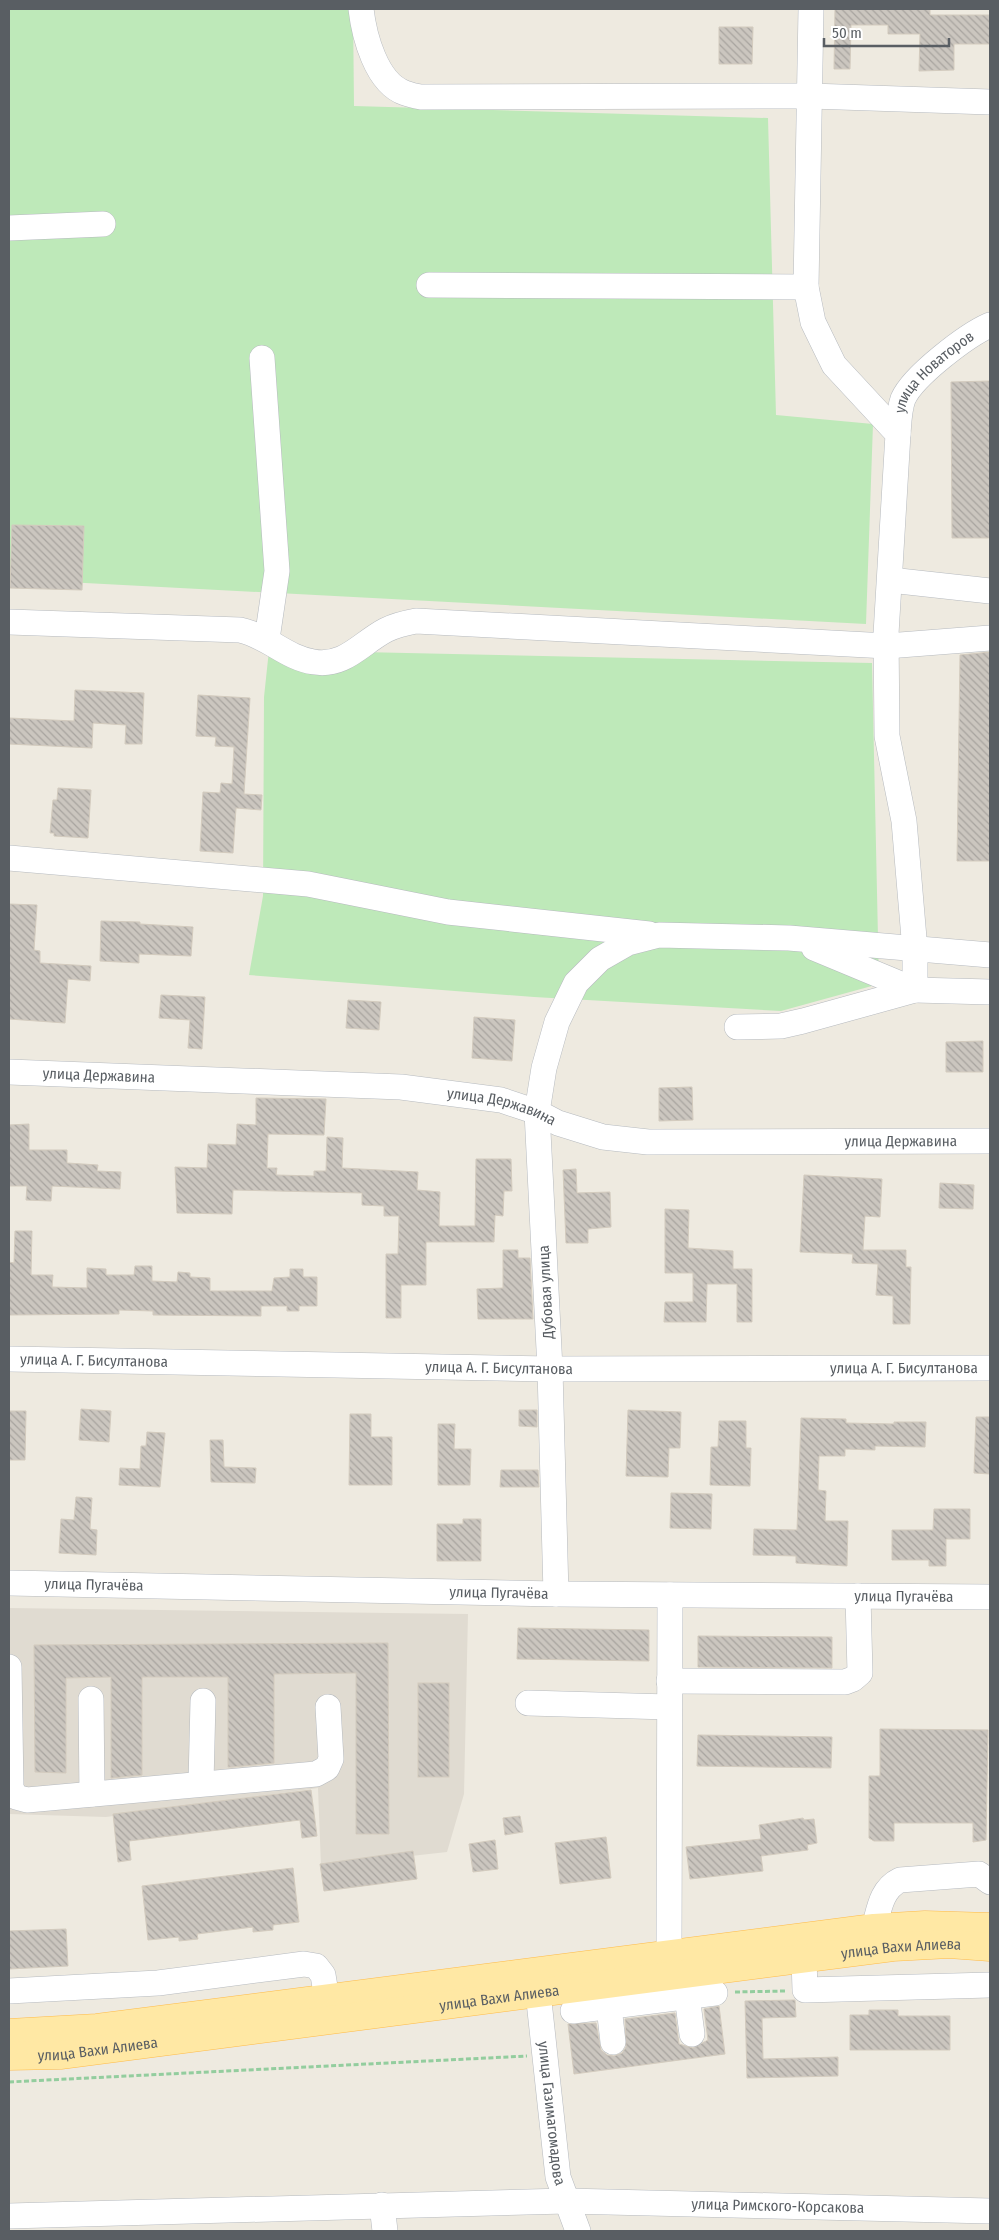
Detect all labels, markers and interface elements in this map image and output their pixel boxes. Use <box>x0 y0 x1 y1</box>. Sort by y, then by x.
scale bar <box>824 15 949 47</box>
text: 50 m <box>832 24 862 42</box>
street label: улица Новаторов <box>891 327 977 414</box>
street label: улица Державина <box>42 1064 155 1087</box>
street label: улица Державина <box>446 1084 559 1129</box>
street label: улица Державина <box>845 1132 957 1150</box>
street label: Дубовая улица <box>535 1245 557 1340</box>
street label: улица А. Г. Бисултанова <box>20 1350 168 1371</box>
street label: улица А. Г. Бисултанова <box>425 1358 573 1378</box>
street label: улица А. Г. Бисултанова <box>830 1359 978 1377</box>
street label: улица Пугачёва <box>44 1575 144 1595</box>
street label: улица Пугачёва <box>449 1583 549 1603</box>
street label: улица Пугачёва <box>854 1587 954 1606</box>
street label: улица Вахи Алиева <box>840 1935 962 1963</box>
street label: улица Вахи Алиева <box>438 1981 560 2015</box>
street label: улица Вахи Алиева <box>37 2033 159 2064</box>
street label: улица Газимагомадова <box>534 2040 569 2188</box>
street label: улица Римского-Корсакова <box>691 2195 864 2217</box>

